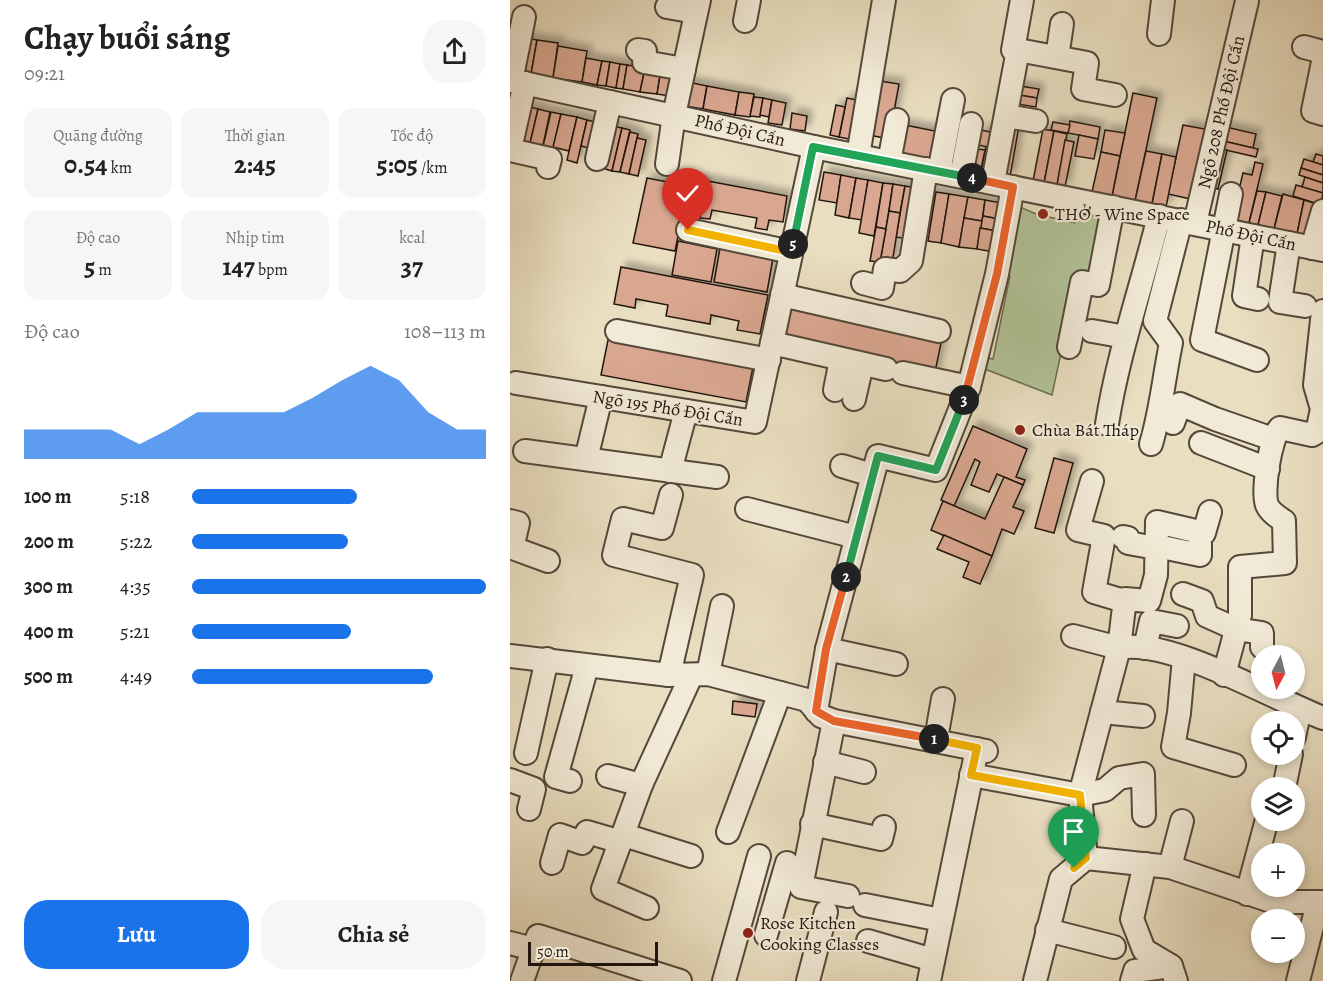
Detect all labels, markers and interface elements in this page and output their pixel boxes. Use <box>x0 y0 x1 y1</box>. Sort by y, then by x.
text: Chạy buổi sáng <box>24 15 230 60</box>
button: share <box>423 20 486 83</box>
street label: Ngõ 208 Phố Đội Cấn <box>1192 33 1250 191</box>
text: 09:21 <box>24 60 65 87</box>
street label: Phố Đội Cấn <box>692 108 788 152</box>
text: Quãng đường <box>53 125 143 147</box>
text: Thời gian <box>225 125 285 147</box>
text: Tốc độ <box>391 125 433 147</box>
text: 0.54 <box>64 147 108 182</box>
text: 2:45 <box>234 147 276 182</box>
text: 5:05 <box>376 147 418 182</box>
text: km <box>108 157 132 179</box>
text: /km <box>418 157 448 179</box>
pin: 4 <box>957 163 987 193</box>
text: 4 <box>968 167 976 189</box>
pin <box>662 168 713 230</box>
icon: check <box>671 177 704 210</box>
place label: THỞ - Wine Space <box>1055 202 1190 226</box>
marker: THỞ - Wine Space <box>1036 207 1050 221</box>
street label: Phố Đội Cấn <box>1204 214 1299 256</box>
text: Độ cao <box>76 227 120 249</box>
text: Nhịp tim <box>225 227 285 249</box>
text: kcal <box>399 227 425 249</box>
pin: 5 <box>778 229 808 259</box>
text: 5 <box>790 233 796 255</box>
text: 5 <box>84 249 95 284</box>
text: 147 <box>222 249 255 284</box>
text: 37 <box>401 249 423 284</box>
text: m <box>95 259 112 281</box>
text: bpm <box>255 259 288 281</box>
text: Độ cao <box>24 318 80 345</box>
text: 108–113 m <box>404 318 486 345</box>
street label: Ngõ 195 Phố Đội Cấn <box>591 384 745 432</box>
pin: 3 <box>949 385 979 415</box>
text: 3 <box>961 389 967 411</box>
place label: Chùa Bát Tháp <box>1032 418 1139 442</box>
marker: Chùa Bát Tháp <box>1013 423 1027 437</box>
text: 100 m <box>24 483 72 510</box>
text: 5:18 <box>120 483 150 510</box>
text: 200 m <box>24 528 74 555</box>
text: 5:22 <box>120 528 152 555</box>
pin: 2 <box>831 562 861 592</box>
text: 2 <box>842 566 850 588</box>
text: 300 m <box>24 573 73 600</box>
text: 4:35 <box>120 573 151 600</box>
text: 400 m <box>24 618 74 645</box>
text: 5:21 <box>120 618 150 645</box>
north arrow <box>1251 645 1305 699</box>
map controls <box>1251 645 1305 963</box>
text: 500 m <box>24 663 73 690</box>
text: 4:49 <box>120 663 152 690</box>
button: locate <box>1251 711 1305 765</box>
pin: 1 <box>919 724 949 754</box>
text: 1 <box>931 728 937 750</box>
button: layers <box>1251 777 1305 831</box>
pin <box>1048 806 1099 868</box>
icon: arrive <box>1057 815 1090 848</box>
button: + <box>1251 843 1305 897</box>
button: Lưu <box>24 900 249 969</box>
button: Chia sẻ <box>261 900 486 969</box>
button: − <box>1251 909 1305 963</box>
place label: Rose Kitchen Cooking Classes <box>760 911 879 956</box>
marker: Rose Kitchen Cooking Classes <box>741 926 755 940</box>
scale bar <box>528 939 658 966</box>
text: 50 m <box>537 941 569 963</box>

